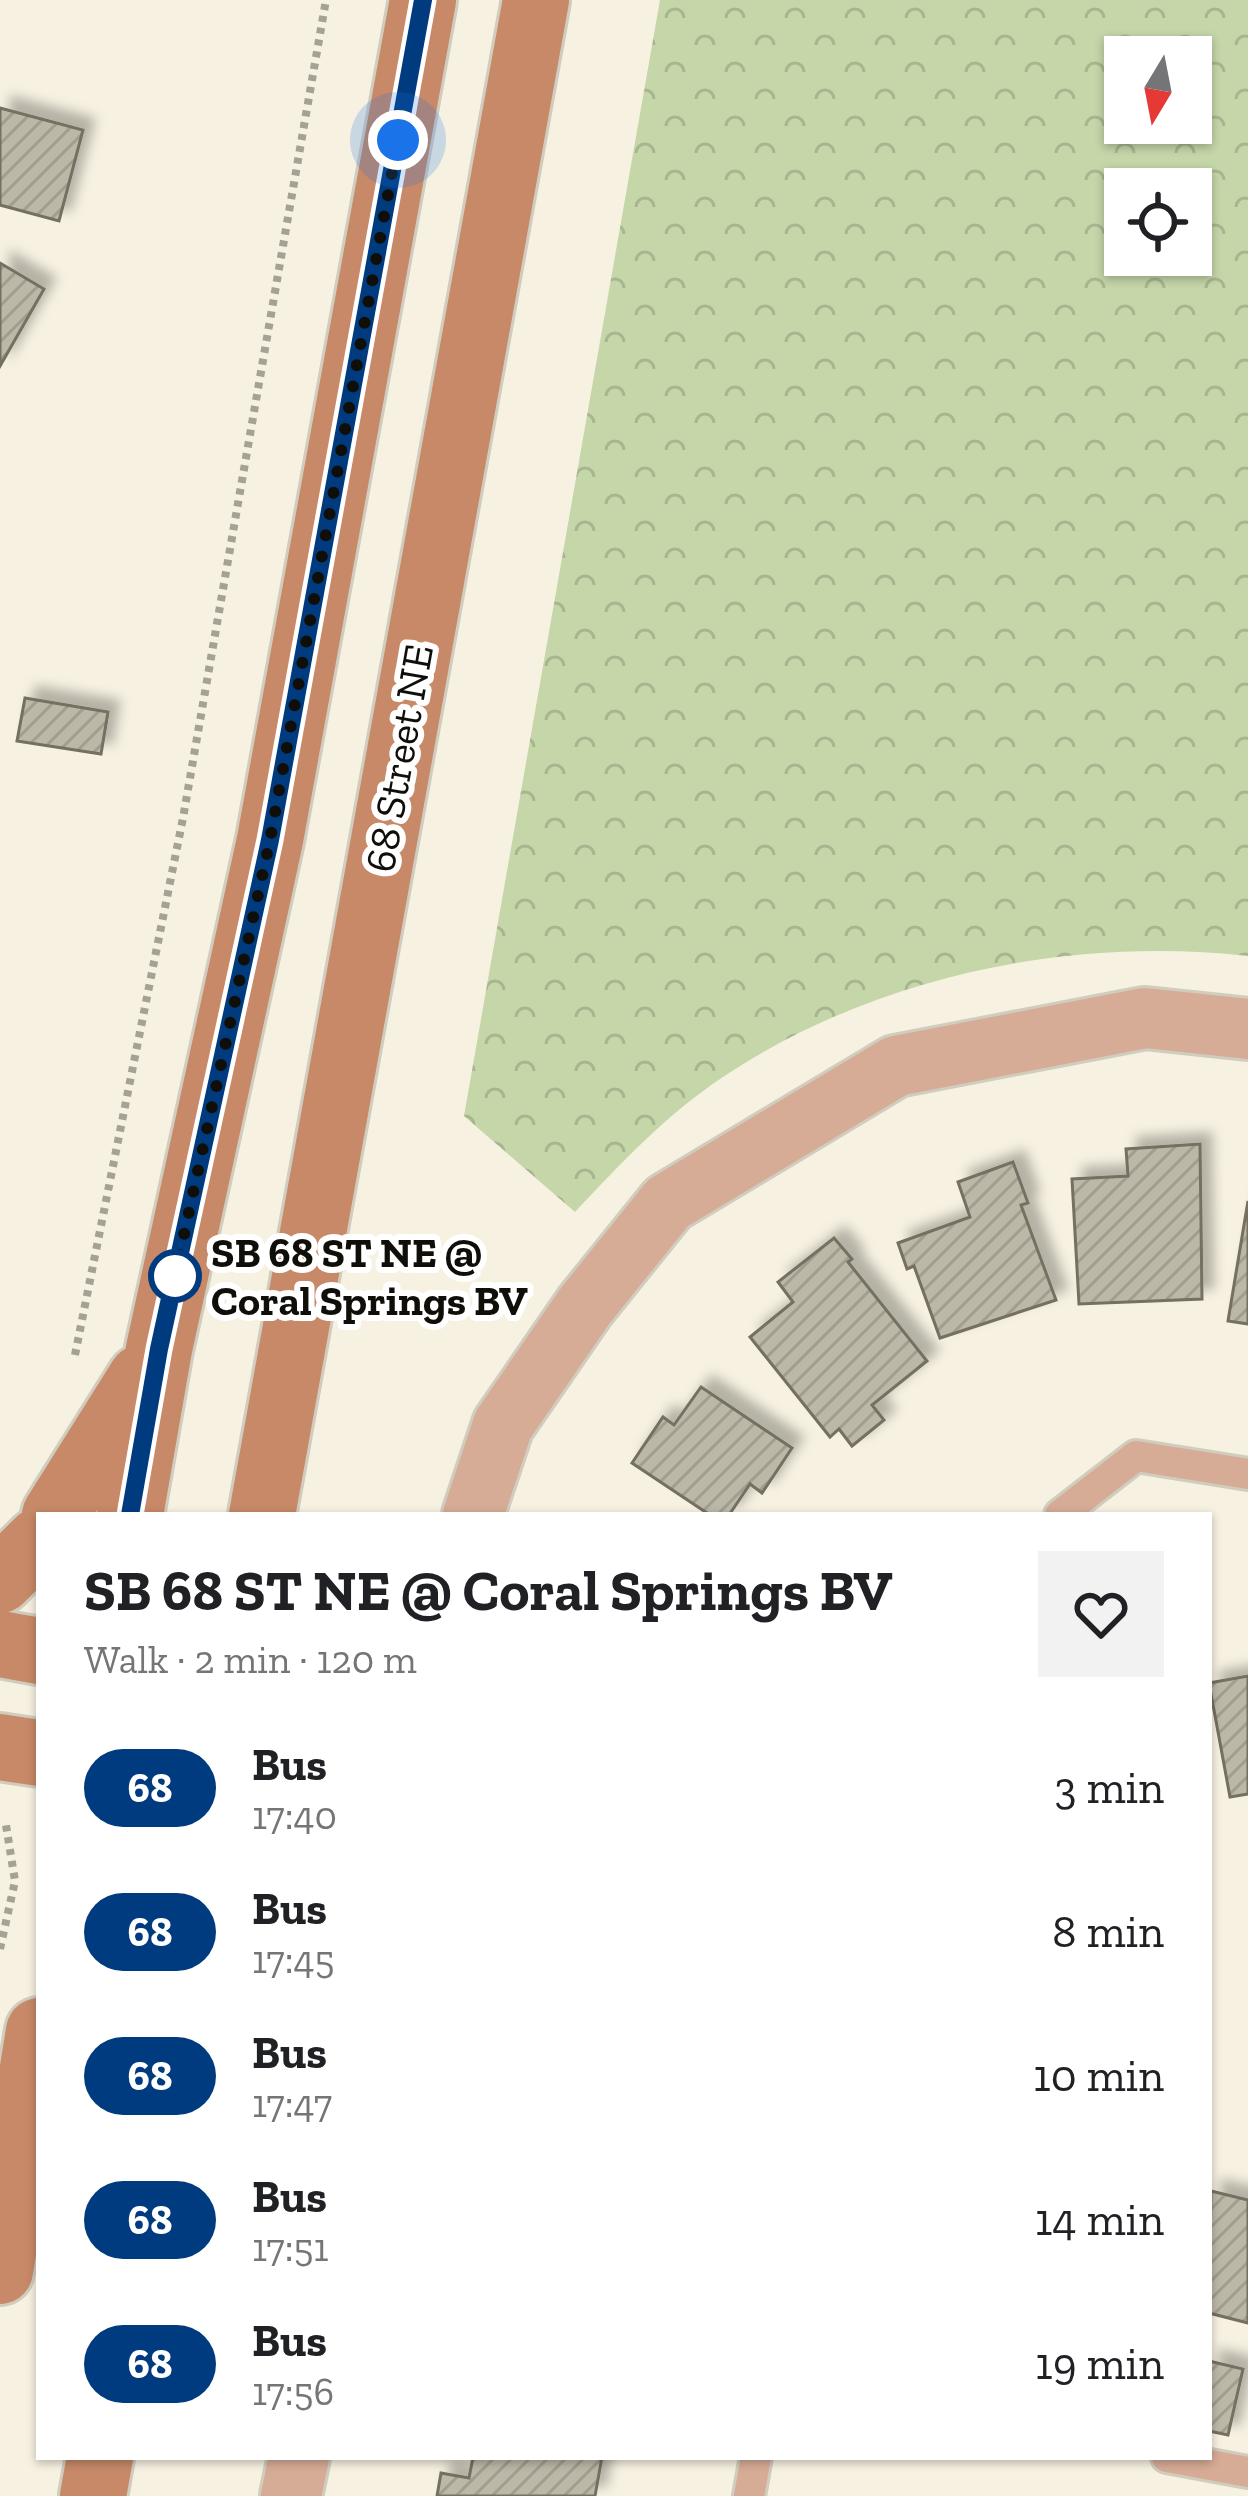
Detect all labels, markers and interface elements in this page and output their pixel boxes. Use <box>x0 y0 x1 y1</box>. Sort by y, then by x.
north arrow <box>1104 36 1212 144</box>
map controls <box>1104 36 1212 276</box>
your location <box>368 110 428 170</box>
button: locate <box>1104 168 1212 276</box>
street label: 68 Street NE <box>354 640 444 876</box>
place label: SB 68 ST NE @ Coral Springs BV <box>211 1227 528 1326</box>
marker: SB 68 ST NE @ Coral Springs BV <box>150 1251 200 1301</box>
button: heart <box>1038 1551 1164 1677</box>
text: SB 68 ST NE @ Coral Springs BV <box>84 1556 893 1625</box>
text: Walk · 2 min · 120 m <box>84 1636 417 1683</box>
text: Bus <box>252 1738 327 1792</box>
text: 3 min <box>1055 1761 1164 1815</box>
text: 68 <box>127 1762 173 1813</box>
text: 17:40 <box>252 1792 337 1839</box>
text: Bus <box>252 1882 327 1936</box>
text: 8 min <box>1052 1905 1164 1959</box>
text: 68 <box>127 1906 173 1957</box>
text: 17:45 <box>252 1936 334 1983</box>
text: Bus <box>252 2026 327 2080</box>
text: 10 min <box>1033 2049 1164 2103</box>
text: 68 <box>127 2050 173 2101</box>
text: 17:47 <box>252 2080 332 2127</box>
text: Bus <box>252 2170 327 2224</box>
text: 14 min <box>1035 2193 1164 2247</box>
text: 68 <box>127 2194 173 2245</box>
text: 17:51 <box>252 2224 328 2271</box>
text: Bus <box>252 2314 327 2368</box>
text: 19 min <box>1035 2337 1164 2391</box>
text: 68 <box>127 2338 173 2389</box>
text: 17:56 <box>252 2368 334 2415</box>

